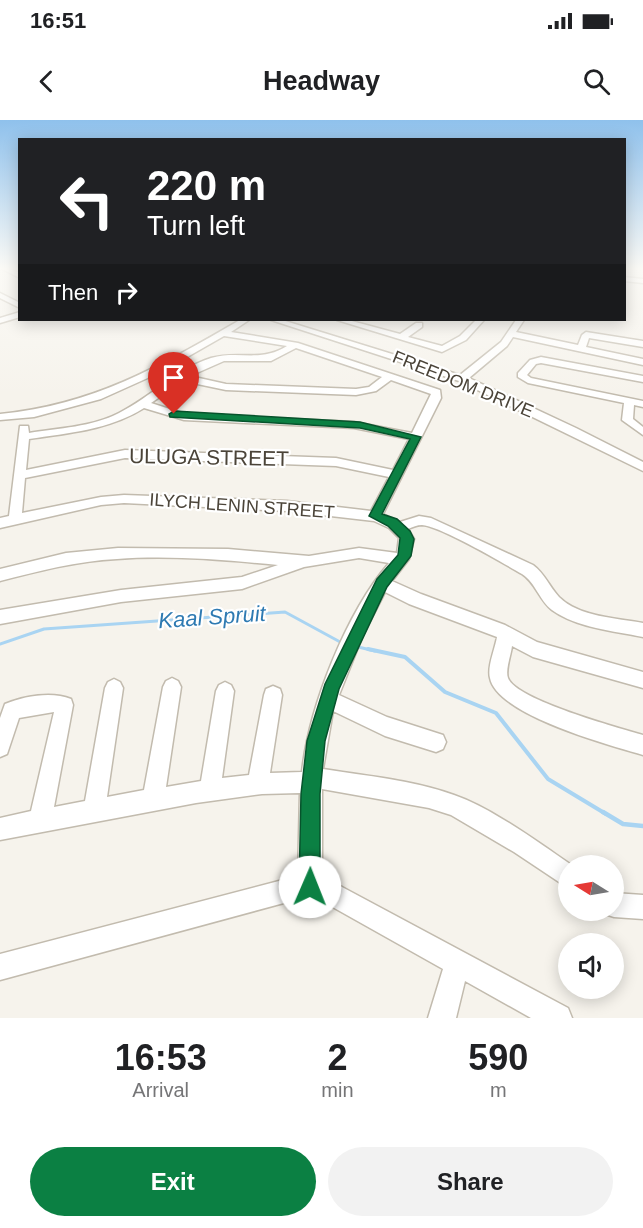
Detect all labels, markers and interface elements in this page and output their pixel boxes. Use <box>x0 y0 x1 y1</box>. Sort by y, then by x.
text: 16:51 <box>30 8 86 33</box>
icon: back <box>30 65 63 98</box>
icon: search <box>580 65 613 98</box>
text: Headway <box>263 66 380 96</box>
icon: left <box>48 162 126 240</box>
text: 220 m <box>147 162 266 209</box>
text: Turn left <box>147 211 245 241</box>
icon: right <box>110 276 143 309</box>
text: Then <box>48 280 98 305</box>
street label: FREEDOM DRIVE <box>390 347 536 421</box>
pin <box>148 352 199 414</box>
icon: arrive <box>157 361 190 394</box>
street label: ULUGA STREET <box>129 444 289 470</box>
street label: ILYCH LENIN STREET <box>149 490 335 522</box>
water label: Kaal Spruit <box>157 601 267 633</box>
position arrow <box>278 855 342 919</box>
north arrow <box>558 855 624 921</box>
map controls <box>558 855 624 999</box>
button: sound <box>558 933 624 999</box>
text: 16:53 <box>115 1037 207 1078</box>
text: 2 <box>327 1037 347 1078</box>
text: 590 <box>468 1037 528 1078</box>
text: Arrival <box>132 1079 189 1101</box>
text: min <box>321 1079 354 1101</box>
text: m <box>490 1079 507 1101</box>
button: Exit <box>30 1147 316 1216</box>
button: Share <box>328 1147 613 1216</box>

